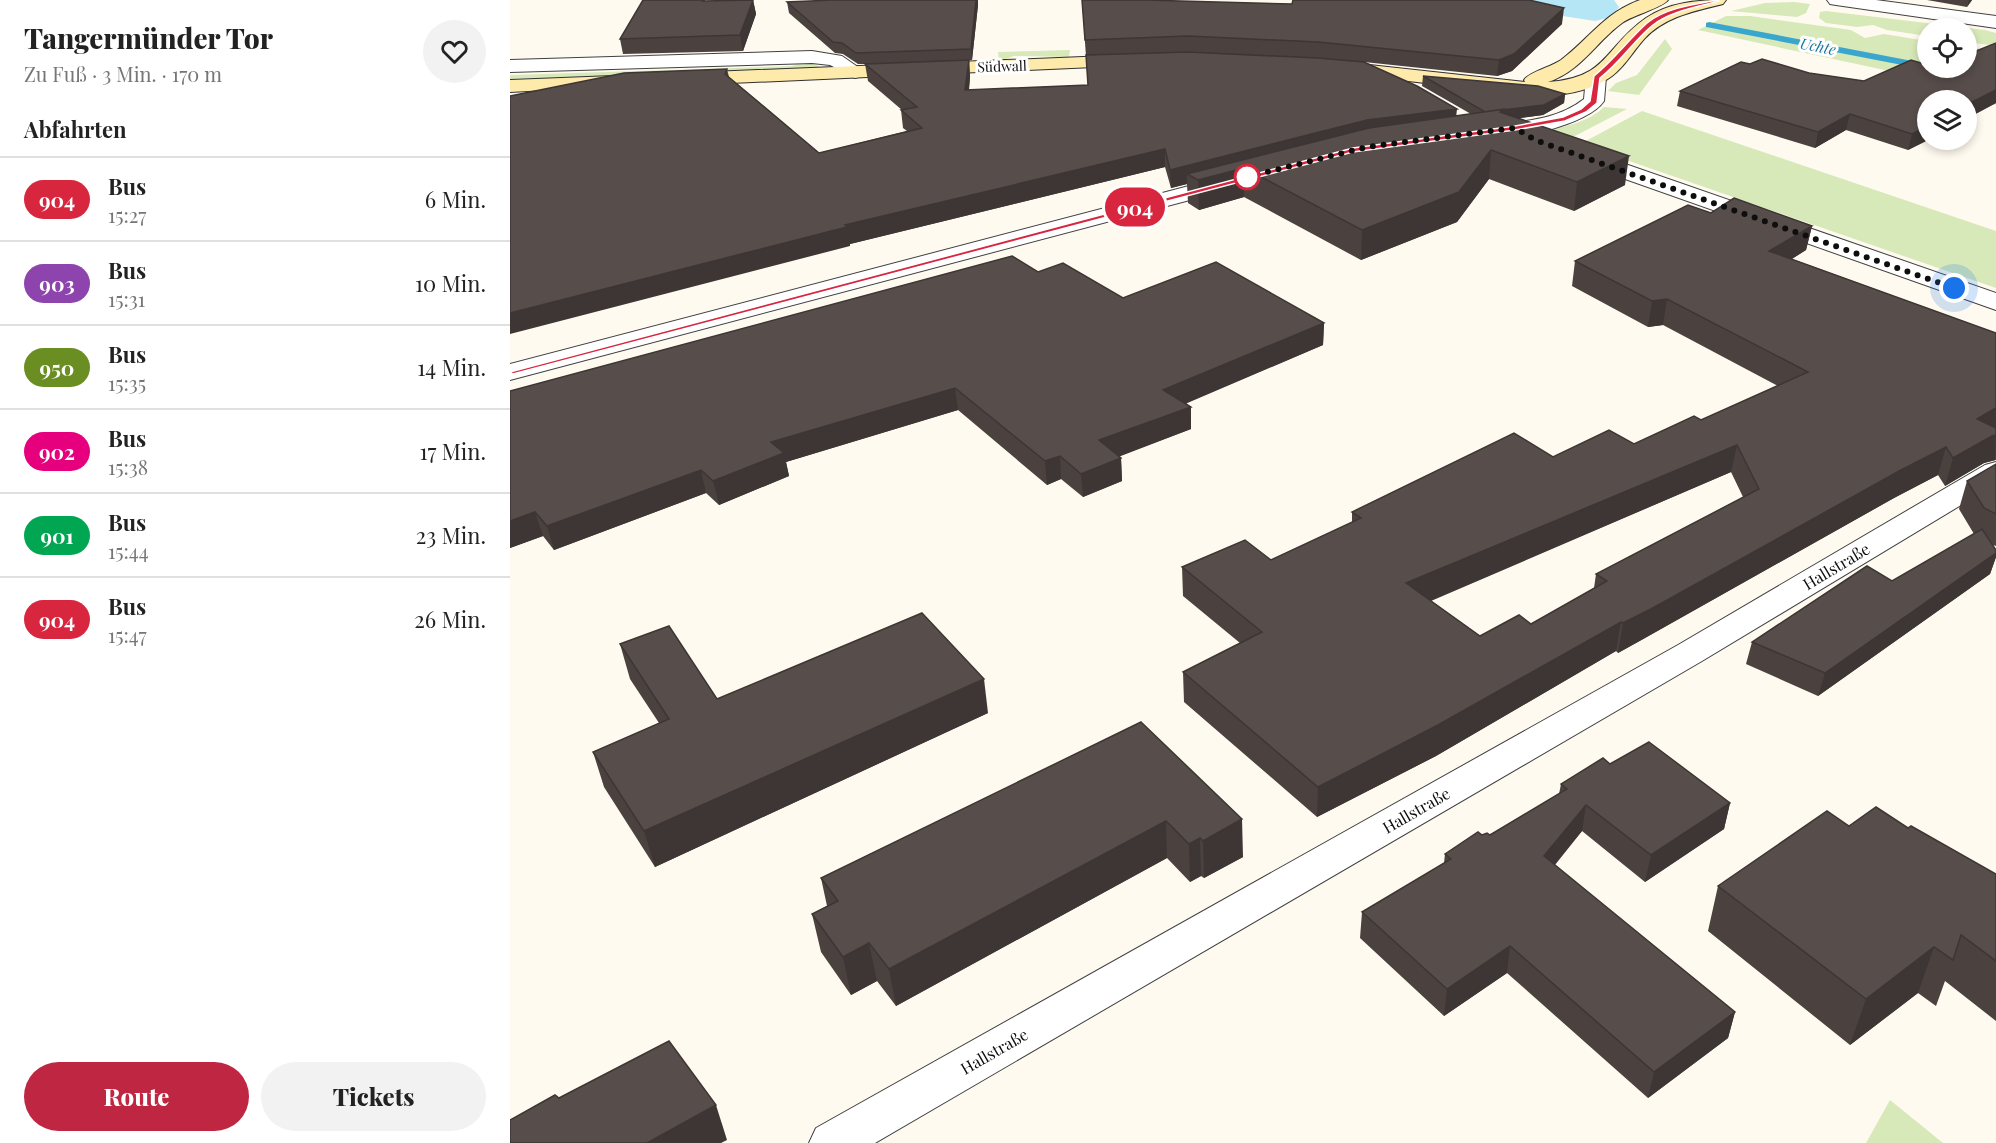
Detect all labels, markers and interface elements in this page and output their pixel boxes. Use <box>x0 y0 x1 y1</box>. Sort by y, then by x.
map controls <box>1917 18 1977 150</box>
button: locate <box>1917 18 1977 78</box>
text: Tangermünder Tor <box>24 19 273 56</box>
button: heart <box>423 20 486 83</box>
water label: Uchte <box>1798 33 1838 59</box>
street label: Südwall <box>977 56 1027 76</box>
text: Zu Fuß · 3 Min. · 170 m <box>24 60 222 87</box>
button: layers <box>1917 90 1977 150</box>
text: Abfahrten <box>24 114 127 144</box>
unlabelled marker <box>1234 164 1260 190</box>
text: Bus <box>108 171 146 201</box>
text: 6 Min. <box>425 184 486 214</box>
text: 904 <box>39 185 75 213</box>
line badge: 904 <box>1100 188 1170 226</box>
text: 904 <box>1117 193 1153 221</box>
text: 15:27 <box>108 201 146 228</box>
text: Bus <box>108 255 146 285</box>
text: 10 Min. <box>415 268 486 298</box>
text: 903 <box>39 269 75 297</box>
your location <box>1939 273 1969 303</box>
text: 15:31 <box>108 285 145 312</box>
text: Bus <box>108 339 146 369</box>
text: 14 Min. <box>417 352 486 382</box>
text: 950 <box>40 353 74 381</box>
text: 15:35 <box>108 369 146 396</box>
text: Bus <box>108 423 146 453</box>
text: 17 Min. <box>419 436 486 466</box>
text: 902 <box>39 437 75 465</box>
text: 15:38 <box>108 453 148 480</box>
text: Bus <box>108 507 146 537</box>
text: 23 Min. <box>416 520 486 550</box>
text: 901 <box>40 521 74 549</box>
text: 15:44 <box>108 537 149 564</box>
street label: Hallstraße <box>1799 538 1873 594</box>
text: Bus <box>108 591 146 621</box>
text: 26 Min. <box>414 604 486 634</box>
text: 904 <box>39 605 75 633</box>
text: 15:47 <box>108 621 147 648</box>
street label: Hallstraße <box>1378 782 1454 838</box>
street label: Hallstraße <box>956 1023 1032 1079</box>
button: Route <box>24 1062 249 1131</box>
button: Tickets <box>261 1062 486 1131</box>

